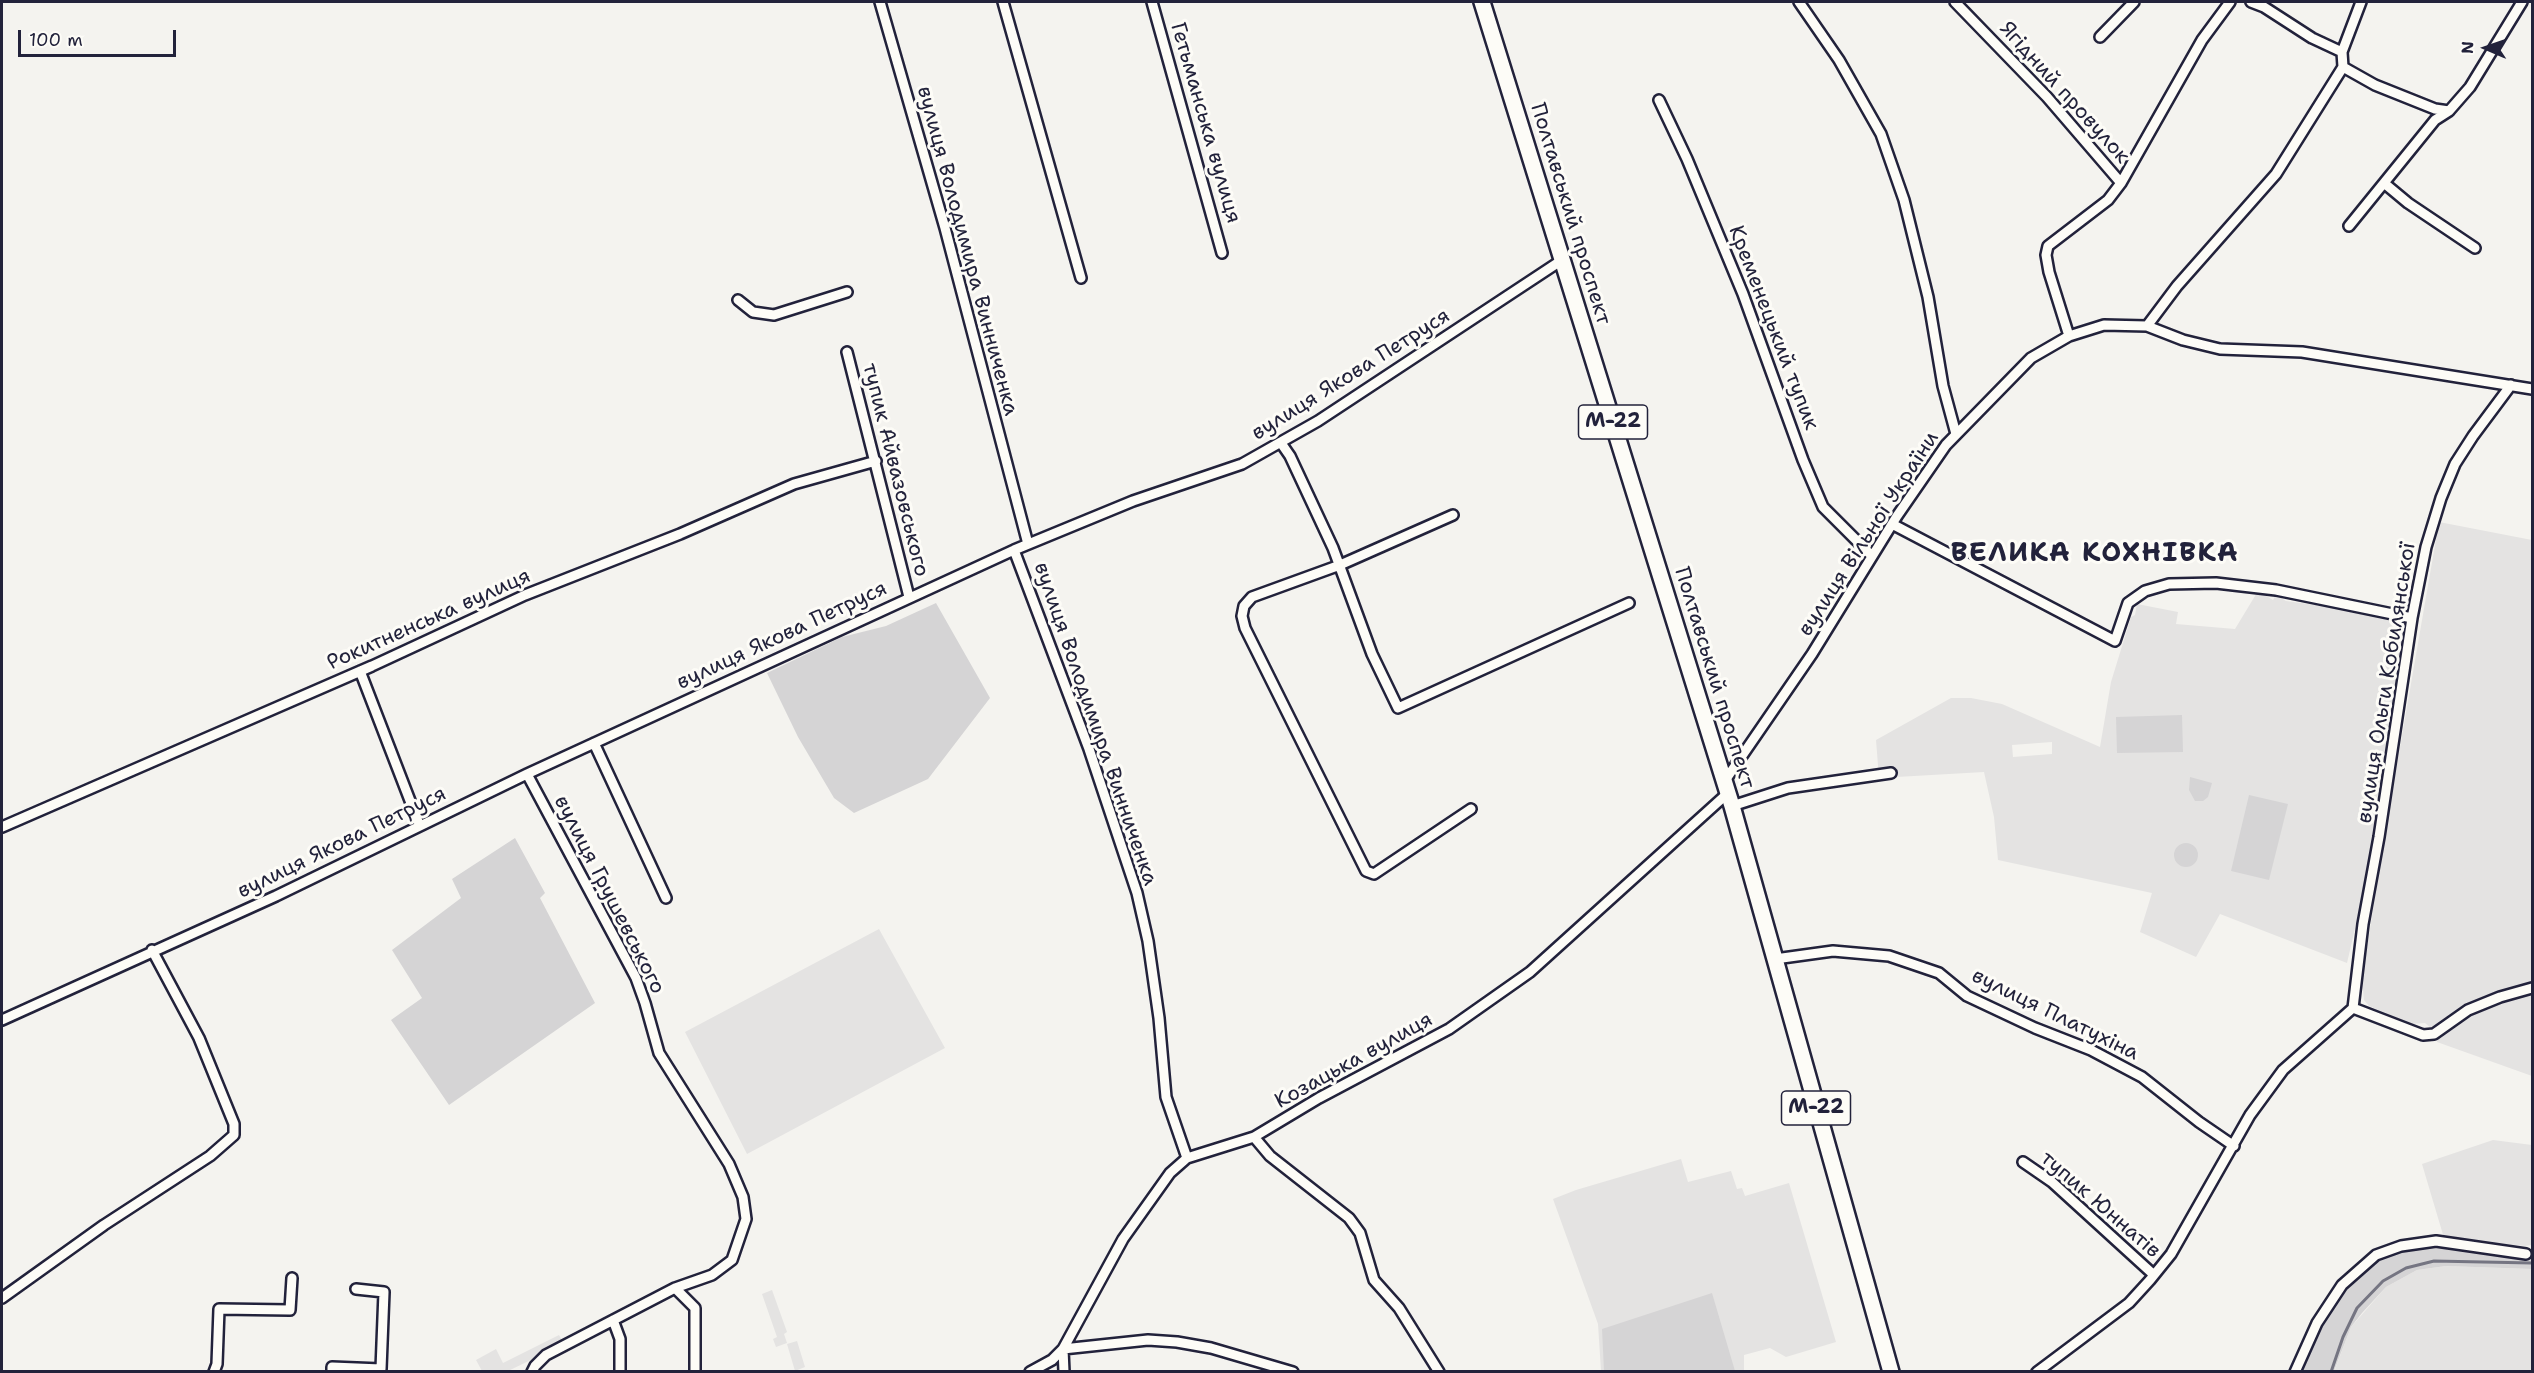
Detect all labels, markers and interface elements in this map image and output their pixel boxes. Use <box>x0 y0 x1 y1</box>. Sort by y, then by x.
street label: Ягідний провулок <box>1994 17 2134 169</box>
scale bar <box>21 18 178 56</box>
north arrow <box>2456 18 2516 78</box>
street label: Гетьманська вулиця <box>1164 20 1246 226</box>
text: 100 m <box>29 28 83 52</box>
text: N <box>2457 41 2478 54</box>
street label: вулиця Володимира Винниченка <box>911 83 1023 419</box>
street label: Полтавський проспект <box>1524 100 1616 328</box>
street label: Кременецький тупик <box>1722 222 1824 434</box>
street label: вулиця Якова Петруся <box>1247 304 1455 446</box>
street label: тупик Айвазовського <box>856 361 934 579</box>
road number: М-22 <box>1578 405 1648 439</box>
street label: вулиця Вільної України <box>1793 427 1945 641</box>
district label: ВЕЛИКА КОХНІВКА <box>1951 538 2239 570</box>
street label: вулиця Ольги Кобилянської <box>2352 541 2422 825</box>
street label: вулиця Володимира Винниченка <box>1028 559 1162 889</box>
street label: Рокитненська вулиця <box>323 564 535 676</box>
street label: Полтавський проспект <box>1668 564 1760 792</box>
street label: вулиця Якова Петруся <box>673 576 891 696</box>
street label: вулиця Якова Петруся <box>234 781 450 905</box>
street label: вулиця Грушевського <box>548 792 670 998</box>
street label: вулиця Платухіна <box>1967 964 2143 1066</box>
street label: Козацька вулиця <box>1271 1007 1437 1115</box>
road number: М-22 <box>1782 1091 1850 1125</box>
street label: тупик Юннатів <box>2035 1146 2165 1264</box>

